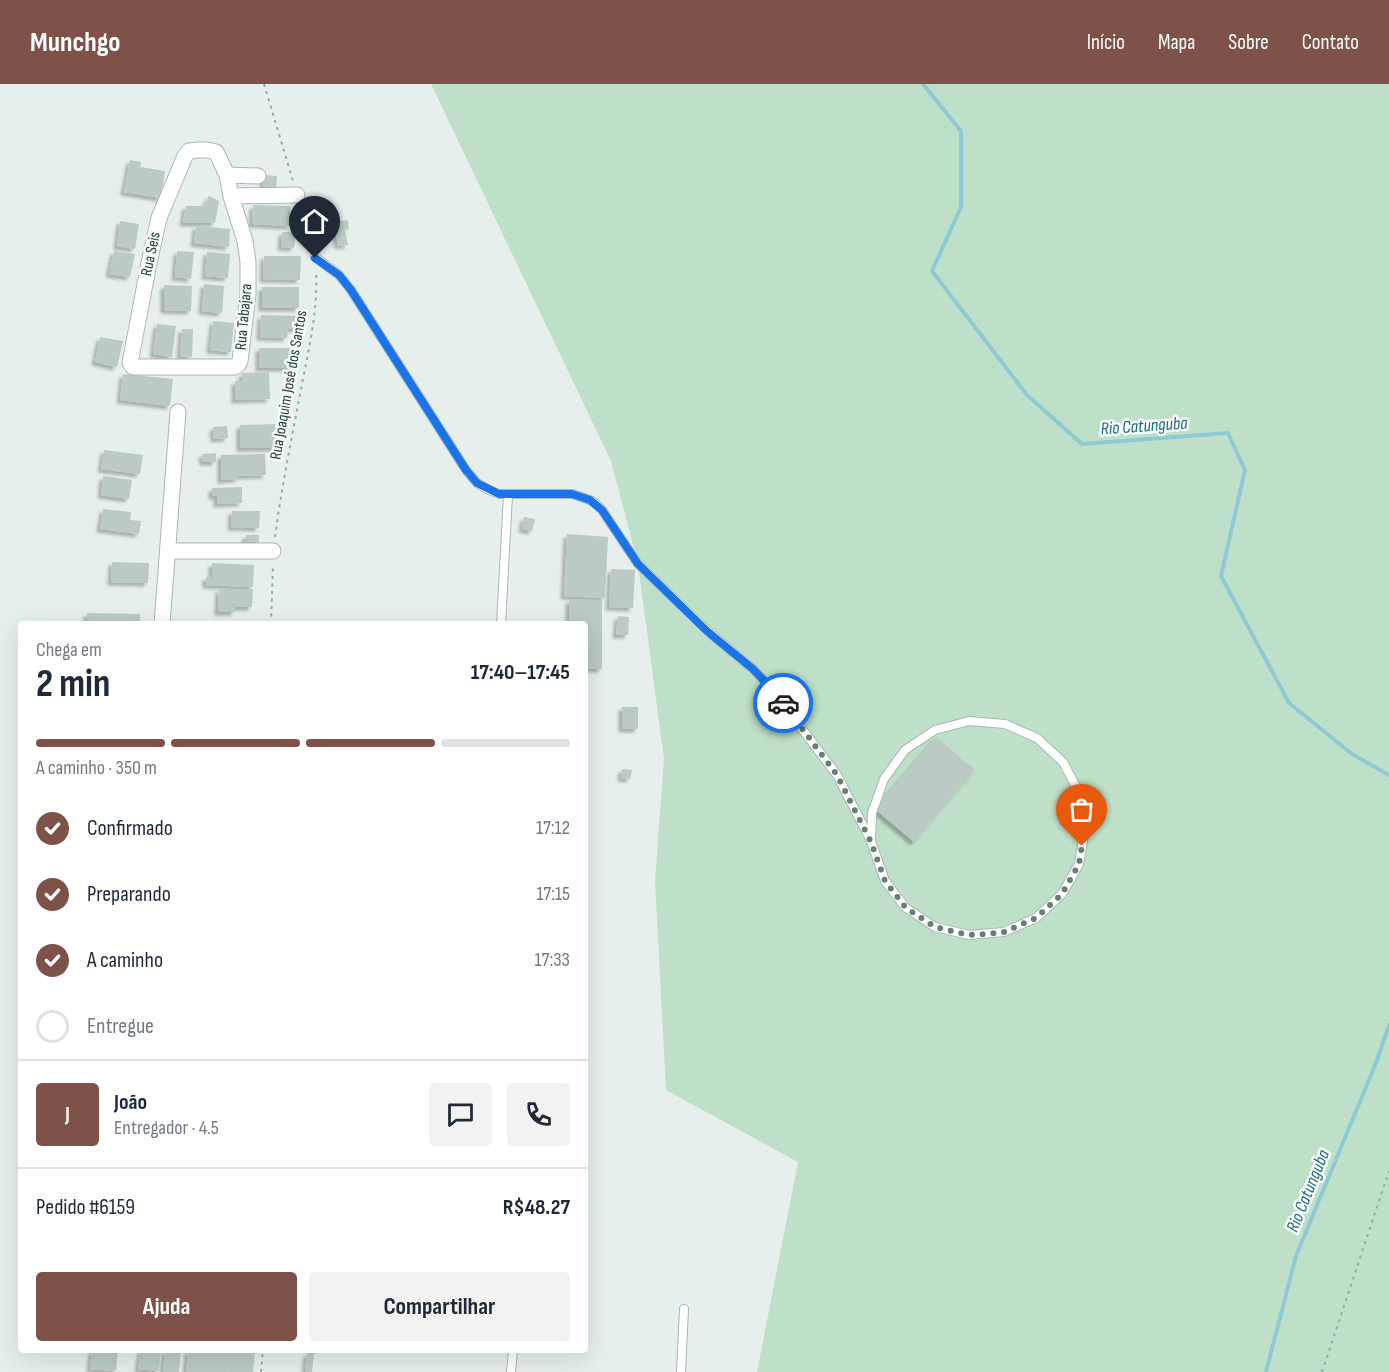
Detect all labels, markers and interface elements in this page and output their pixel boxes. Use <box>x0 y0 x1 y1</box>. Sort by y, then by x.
text: Munchgo <box>30 26 121 59</box>
text: Início <box>1087 30 1125 55</box>
text: Mapa <box>1158 30 1195 55</box>
text: Sobre <box>1228 30 1269 55</box>
text: Contato <box>1302 30 1359 55</box>
pin <box>289 196 340 258</box>
icon: home <box>298 205 331 238</box>
street label: Rua Seis <box>137 230 165 278</box>
street label: Rua Tabajara <box>232 283 256 351</box>
street label: Rua Joaquim José dos Santos <box>267 309 312 461</box>
water label: Rio Catunguba <box>1100 412 1189 440</box>
text: Chega em <box>36 638 102 662</box>
text: 17:40–17:45 <box>471 659 570 686</box>
text: 2 min <box>36 661 110 708</box>
courier <box>753 673 813 733</box>
icon: car <box>767 687 800 720</box>
text: A caminho · 350 m <box>36 756 157 780</box>
pin <box>1056 784 1107 846</box>
icon: bag <box>1065 793 1098 826</box>
icon: check <box>36 812 69 845</box>
text: Confirmado <box>87 815 173 842</box>
text: 17:12 <box>536 816 570 840</box>
icon: check <box>36 878 69 911</box>
text: Preparando <box>87 881 171 908</box>
text: 17:15 <box>536 882 570 906</box>
icon: check <box>36 944 69 977</box>
text: A caminho <box>87 947 163 974</box>
text: 17:33 <box>535 948 570 972</box>
text: Entregue <box>87 1013 154 1040</box>
button: chat <box>429 1083 492 1146</box>
button: phone <box>507 1083 570 1146</box>
text: João <box>114 1089 147 1116</box>
text: J <box>65 1101 70 1128</box>
text: Entregador · 4.5 <box>114 1116 219 1140</box>
water label: Rio Catunguba <box>1282 1146 1334 1235</box>
text: Pedido #6159 <box>36 1194 135 1221</box>
text: R$48.27 <box>503 1194 570 1221</box>
button: Ajuda <box>36 1272 297 1341</box>
button: Compartilhar <box>309 1272 570 1341</box>

